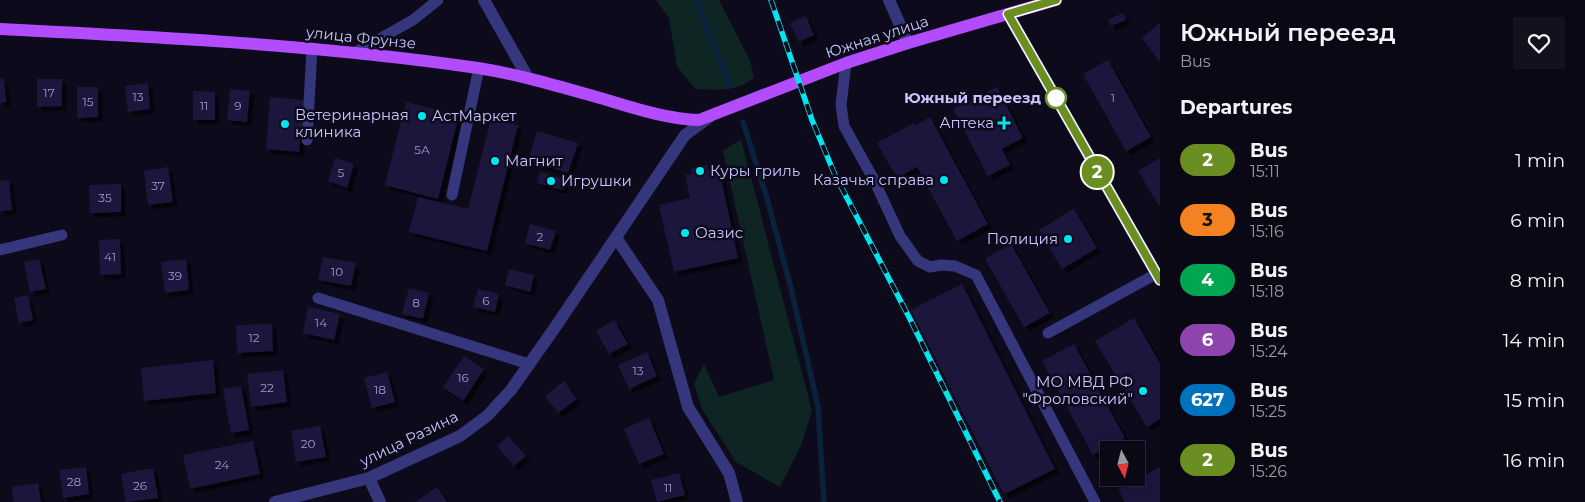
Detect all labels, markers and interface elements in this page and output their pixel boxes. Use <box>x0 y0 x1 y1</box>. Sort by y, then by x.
street label: Южная улица <box>823 11 931 62</box>
button: heart <box>1513 17 1565 69</box>
text: Южный переезд <box>1180 18 1396 47</box>
street label: улица Фрунзе <box>304 22 417 53</box>
text: Bus <box>1180 52 1211 71</box>
house number: 17 <box>43 85 55 100</box>
marker: Южный переезд <box>1045 87 1067 109</box>
place label: Южный переезд <box>904 88 1041 107</box>
house number: 13 <box>132 89 144 104</box>
house number: 1 <box>1111 90 1115 105</box>
house number: 15 <box>82 94 94 109</box>
text: Departures <box>1180 96 1292 119</box>
house number: 11 <box>200 98 208 113</box>
house number: 9 <box>234 98 242 113</box>
place label: Ветеринарная клиника <box>295 105 409 141</box>
place label: АстМаркет <box>432 106 517 125</box>
marker: АстМаркет <box>416 110 428 122</box>
place label: Аптека <box>939 113 994 132</box>
marker: Аптека <box>998 117 1010 129</box>
marker: Ветеринарная клиника <box>279 118 291 130</box>
text: Bus <box>1250 139 1288 162</box>
house number: 5А <box>414 142 430 157</box>
text: 2 <box>1202 149 1213 171</box>
text: 1 min <box>1515 149 1565 172</box>
place label: Магнит <box>505 151 564 170</box>
marker: Магнит <box>489 155 501 167</box>
line badge: 2 <box>1081 156 1113 188</box>
place label: Куры гриль <box>710 161 800 180</box>
text: 2 <box>1092 161 1102 183</box>
text: 15:11 <box>1250 162 1280 181</box>
house number: 5 <box>338 165 345 180</box>
marker: Куры гриль <box>694 165 706 177</box>
place label: Казачья справа <box>813 170 934 189</box>
place label: Игрушки <box>561 171 632 190</box>
marker: Казачья справа <box>938 174 950 186</box>
marker: Игрушки <box>545 175 557 187</box>
house number: 37 <box>151 178 165 193</box>
house number: 35 <box>98 190 112 205</box>
text: Bus <box>1250 199 1288 222</box>
text: 3 <box>1202 209 1213 231</box>
text: 6 min <box>1510 209 1565 232</box>
text: 15:16 <box>1250 222 1284 241</box>
place label: Оазис <box>695 223 743 242</box>
marker: Оазис <box>679 227 691 239</box>
house number: 2 <box>537 229 544 244</box>
place label: Полиция <box>987 229 1058 248</box>
marker: Полиция <box>1062 233 1074 245</box>
house number: 41 <box>104 249 116 264</box>
text: Bus <box>1250 259 1288 282</box>
house number: 10 <box>331 264 343 279</box>
house number: 39 <box>168 268 182 283</box>
text: 4 <box>1201 269 1214 291</box>
text: 8 min <box>1510 269 1565 292</box>
text: 15:18 <box>1250 282 1284 301</box>
house number: 6 <box>482 293 490 308</box>
house number: 8 <box>412 295 420 310</box>
house number: 14 <box>315 315 327 330</box>
text: Bus <box>1250 319 1288 342</box>
text: 6 <box>1202 329 1213 351</box>
text: 14 min <box>1502 329 1565 352</box>
house number: 12 <box>248 330 260 345</box>
text: 15:24 <box>1250 342 1288 361</box>
house number: 13 <box>632 363 644 378</box>
house number: 16 <box>457 370 469 385</box>
place label: МО МВД РФ "Фроловский" <box>1023 372 1133 408</box>
text: Bus <box>1250 379 1288 402</box>
house number: 22 <box>260 380 274 395</box>
house number: 18 <box>374 382 386 397</box>
marker: МО МВД РФ "Фроловский" <box>1137 385 1149 397</box>
text: 627 <box>1191 389 1224 411</box>
text: 15 min <box>1504 389 1565 412</box>
text: 15:25 <box>1250 402 1286 421</box>
street label: улица Разина <box>356 407 461 471</box>
house number: 20 <box>301 436 315 451</box>
text: Bus <box>1250 439 1288 462</box>
north arrow <box>1100 441 1145 486</box>
map controls <box>1100 441 1145 486</box>
text: 2 <box>1202 449 1213 471</box>
text: 16 min <box>1503 449 1565 472</box>
house number: 24 <box>215 457 229 472</box>
text: 15:26 <box>1250 462 1287 481</box>
house number: 28 <box>67 474 82 489</box>
house number: 26 <box>133 478 147 493</box>
house number: 11 <box>664 480 672 495</box>

